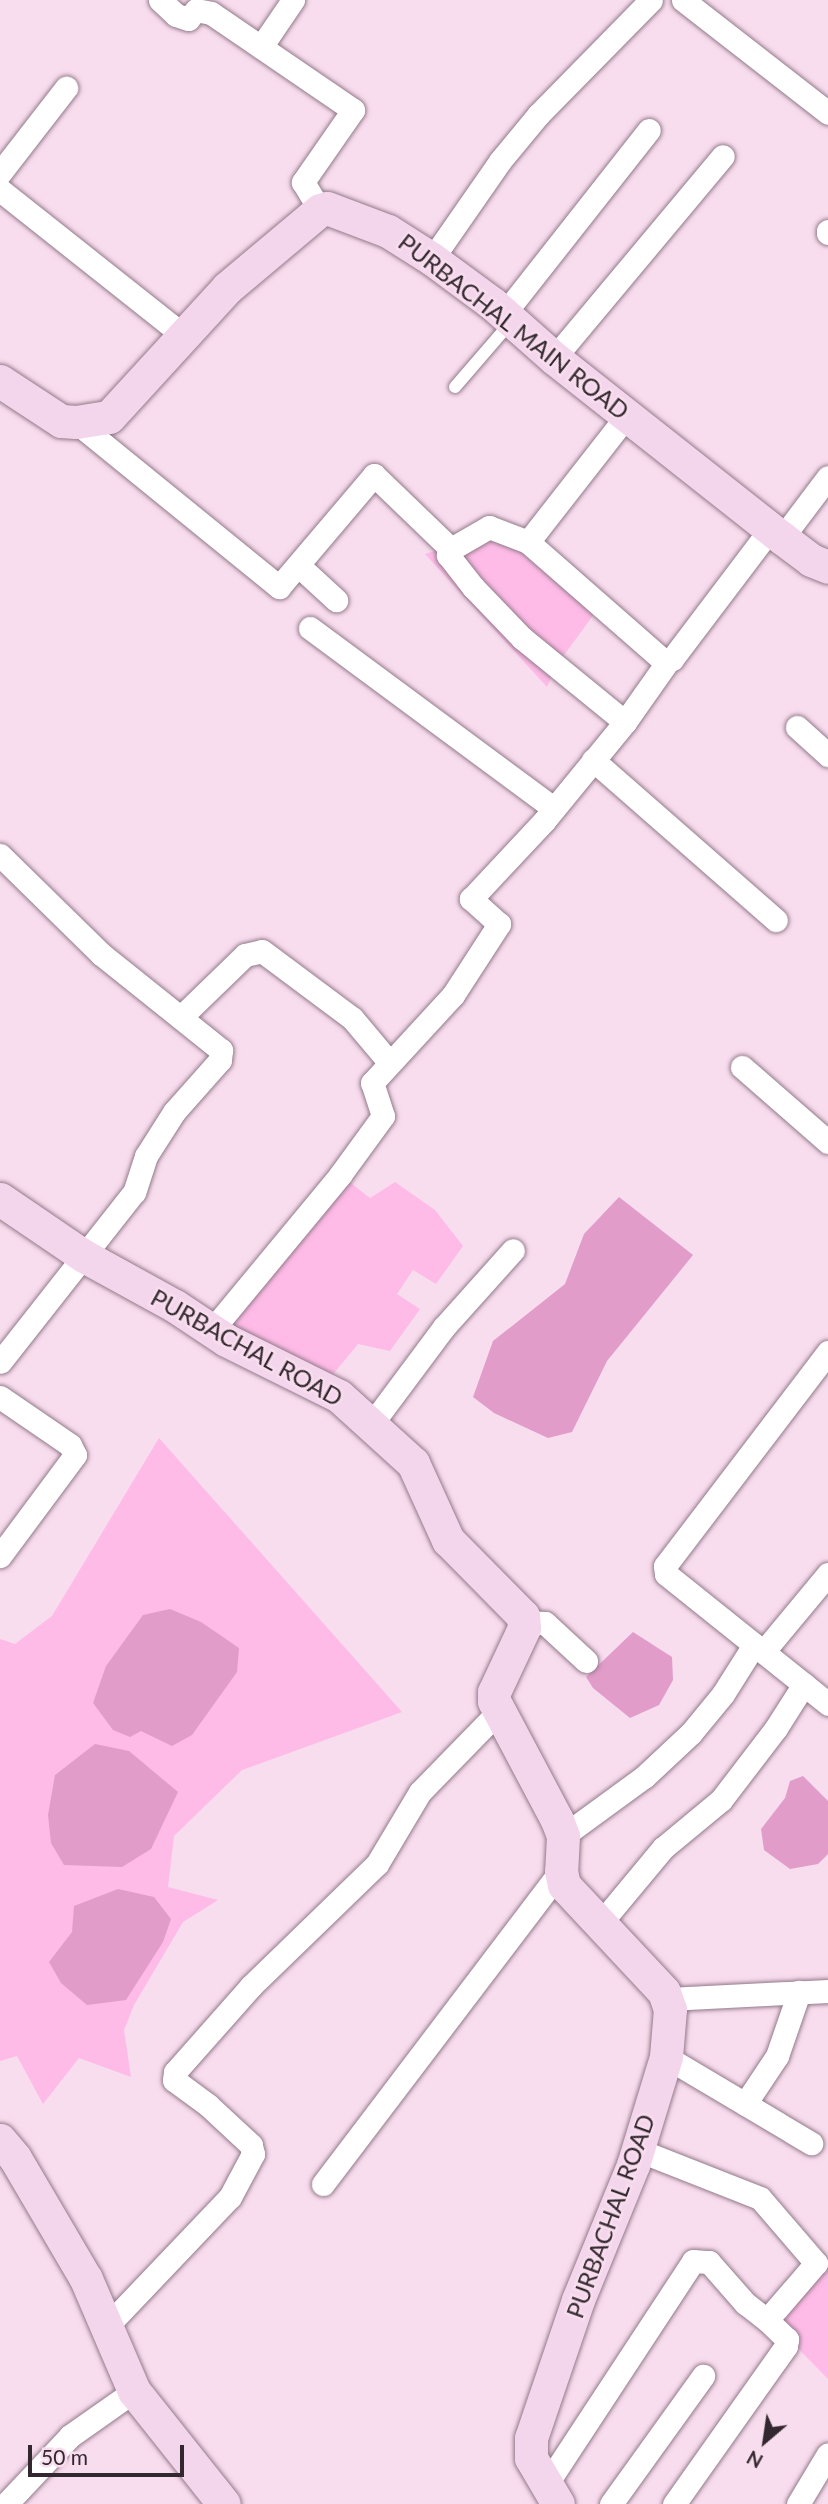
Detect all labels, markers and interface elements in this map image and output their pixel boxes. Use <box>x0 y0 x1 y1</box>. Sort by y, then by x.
street label: PURBACHAL MAIN ROAD <box>393 227 635 425</box>
street label: PURBACHAL ROAD <box>146 1282 348 1412</box>
street label: PURBACHAL ROAD <box>560 2110 660 2322</box>
north arrow <box>730 2406 800 2476</box>
scale bar <box>32 2430 187 2474</box>
text: 50 m <box>41 2444 88 2469</box>
text: N <box>743 2446 767 2473</box>

